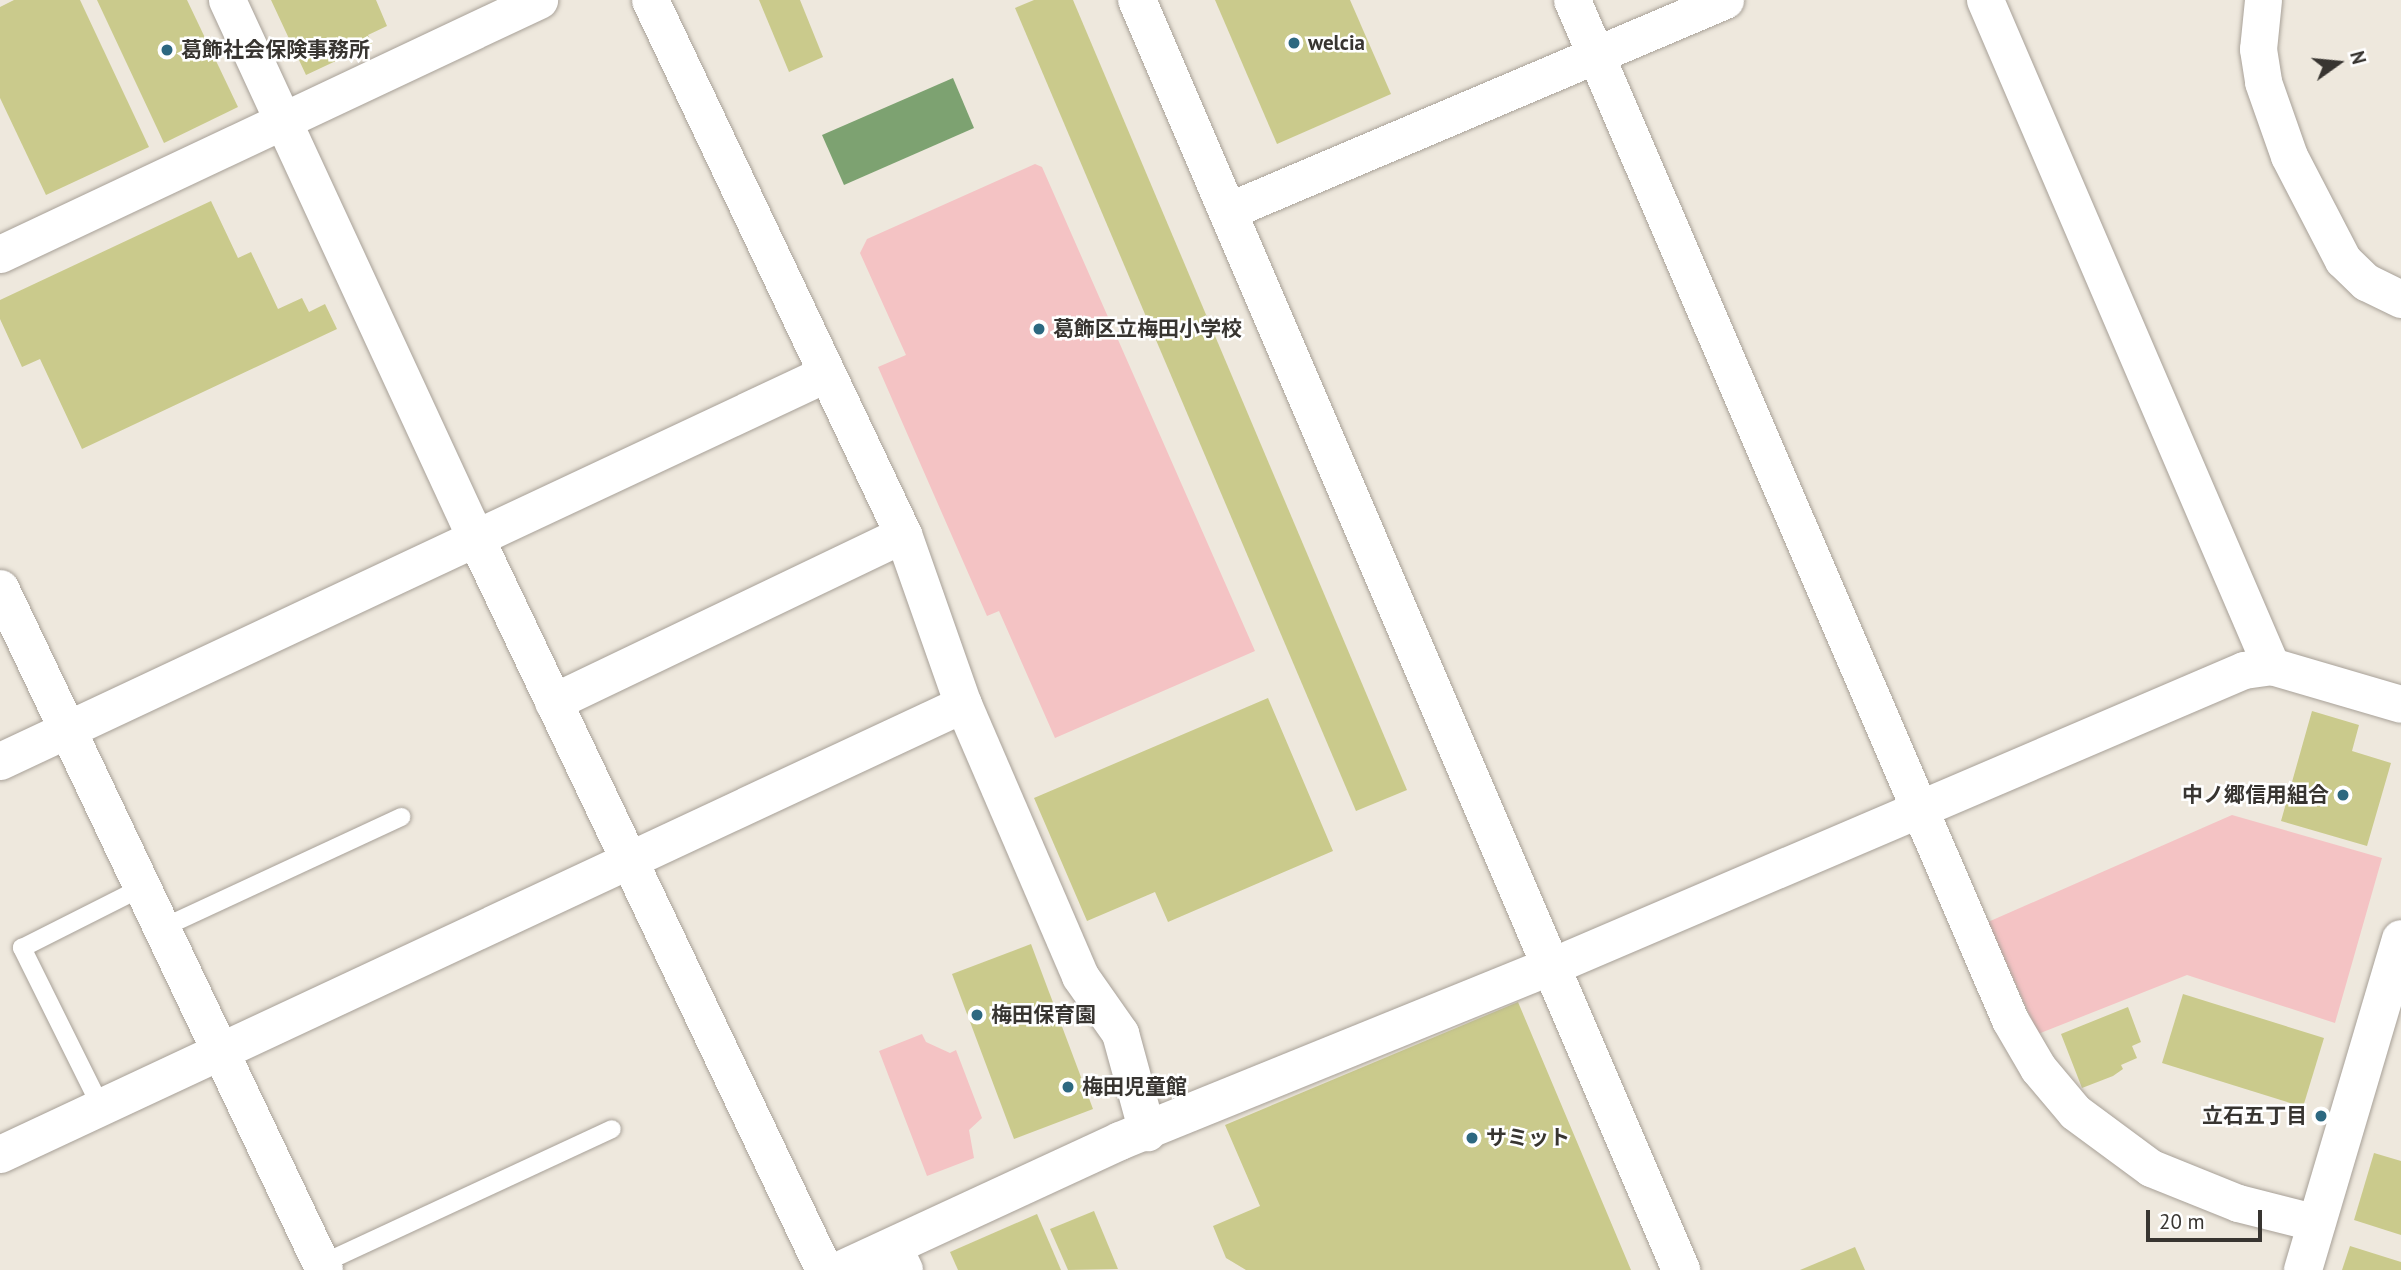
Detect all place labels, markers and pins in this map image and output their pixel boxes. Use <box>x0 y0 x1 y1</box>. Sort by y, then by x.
place label: welcia <box>1308 30 1365 56</box>
marker: welcia <box>1286 35 1302 51</box>
place label: 葛飾社会保険事務所 <box>181 37 370 63</box>
marker: 葛飾社会保険事務所 <box>159 42 175 58</box>
place label: 葛飾区立梅田小学校 <box>1053 316 1242 342</box>
marker: 葛飾区立梅田小学校 <box>1031 321 1047 337</box>
place label: 中ノ郷信用組合 <box>2182 782 2329 808</box>
marker: 中ノ郷信用組合 <box>2335 787 2351 803</box>
place label: 梅田保育園 <box>991 1002 1096 1028</box>
marker: 梅田保育園 <box>969 1007 985 1023</box>
place label: 梅田児童館 <box>1082 1074 1187 1100</box>
marker: 梅田児童館 <box>1060 1079 1076 1095</box>
place label: 立石五丁目 <box>2202 1103 2307 1129</box>
marker: 立石五丁目 <box>2313 1108 2329 1124</box>
place label: サミット <box>1486 1125 1570 1151</box>
marker: サミット <box>1464 1130 1480 1146</box>

